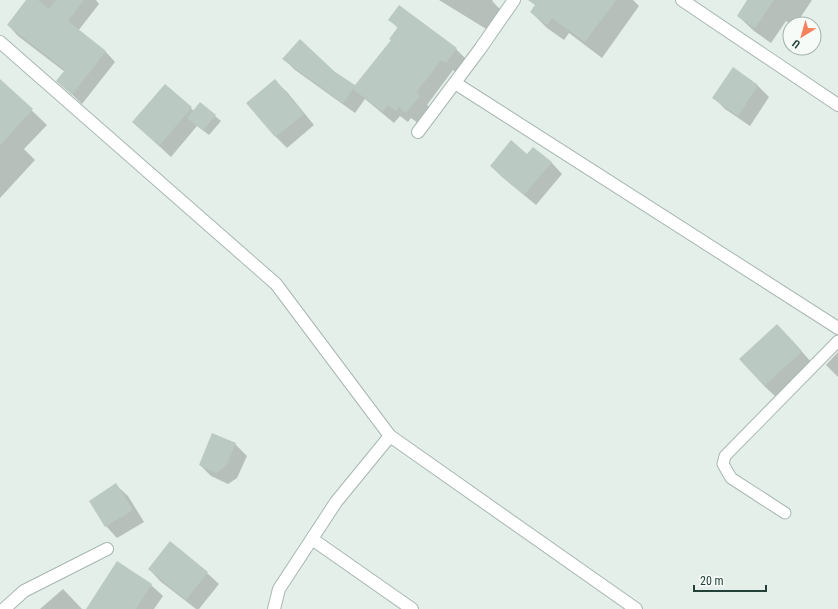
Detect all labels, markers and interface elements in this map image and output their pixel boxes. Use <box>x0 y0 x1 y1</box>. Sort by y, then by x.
north arrow <box>782 16 822 56</box>
text: U <box>790 37 803 51</box>
scale bar <box>694 567 766 593</box>
text: 20 m <box>700 574 724 588</box>

